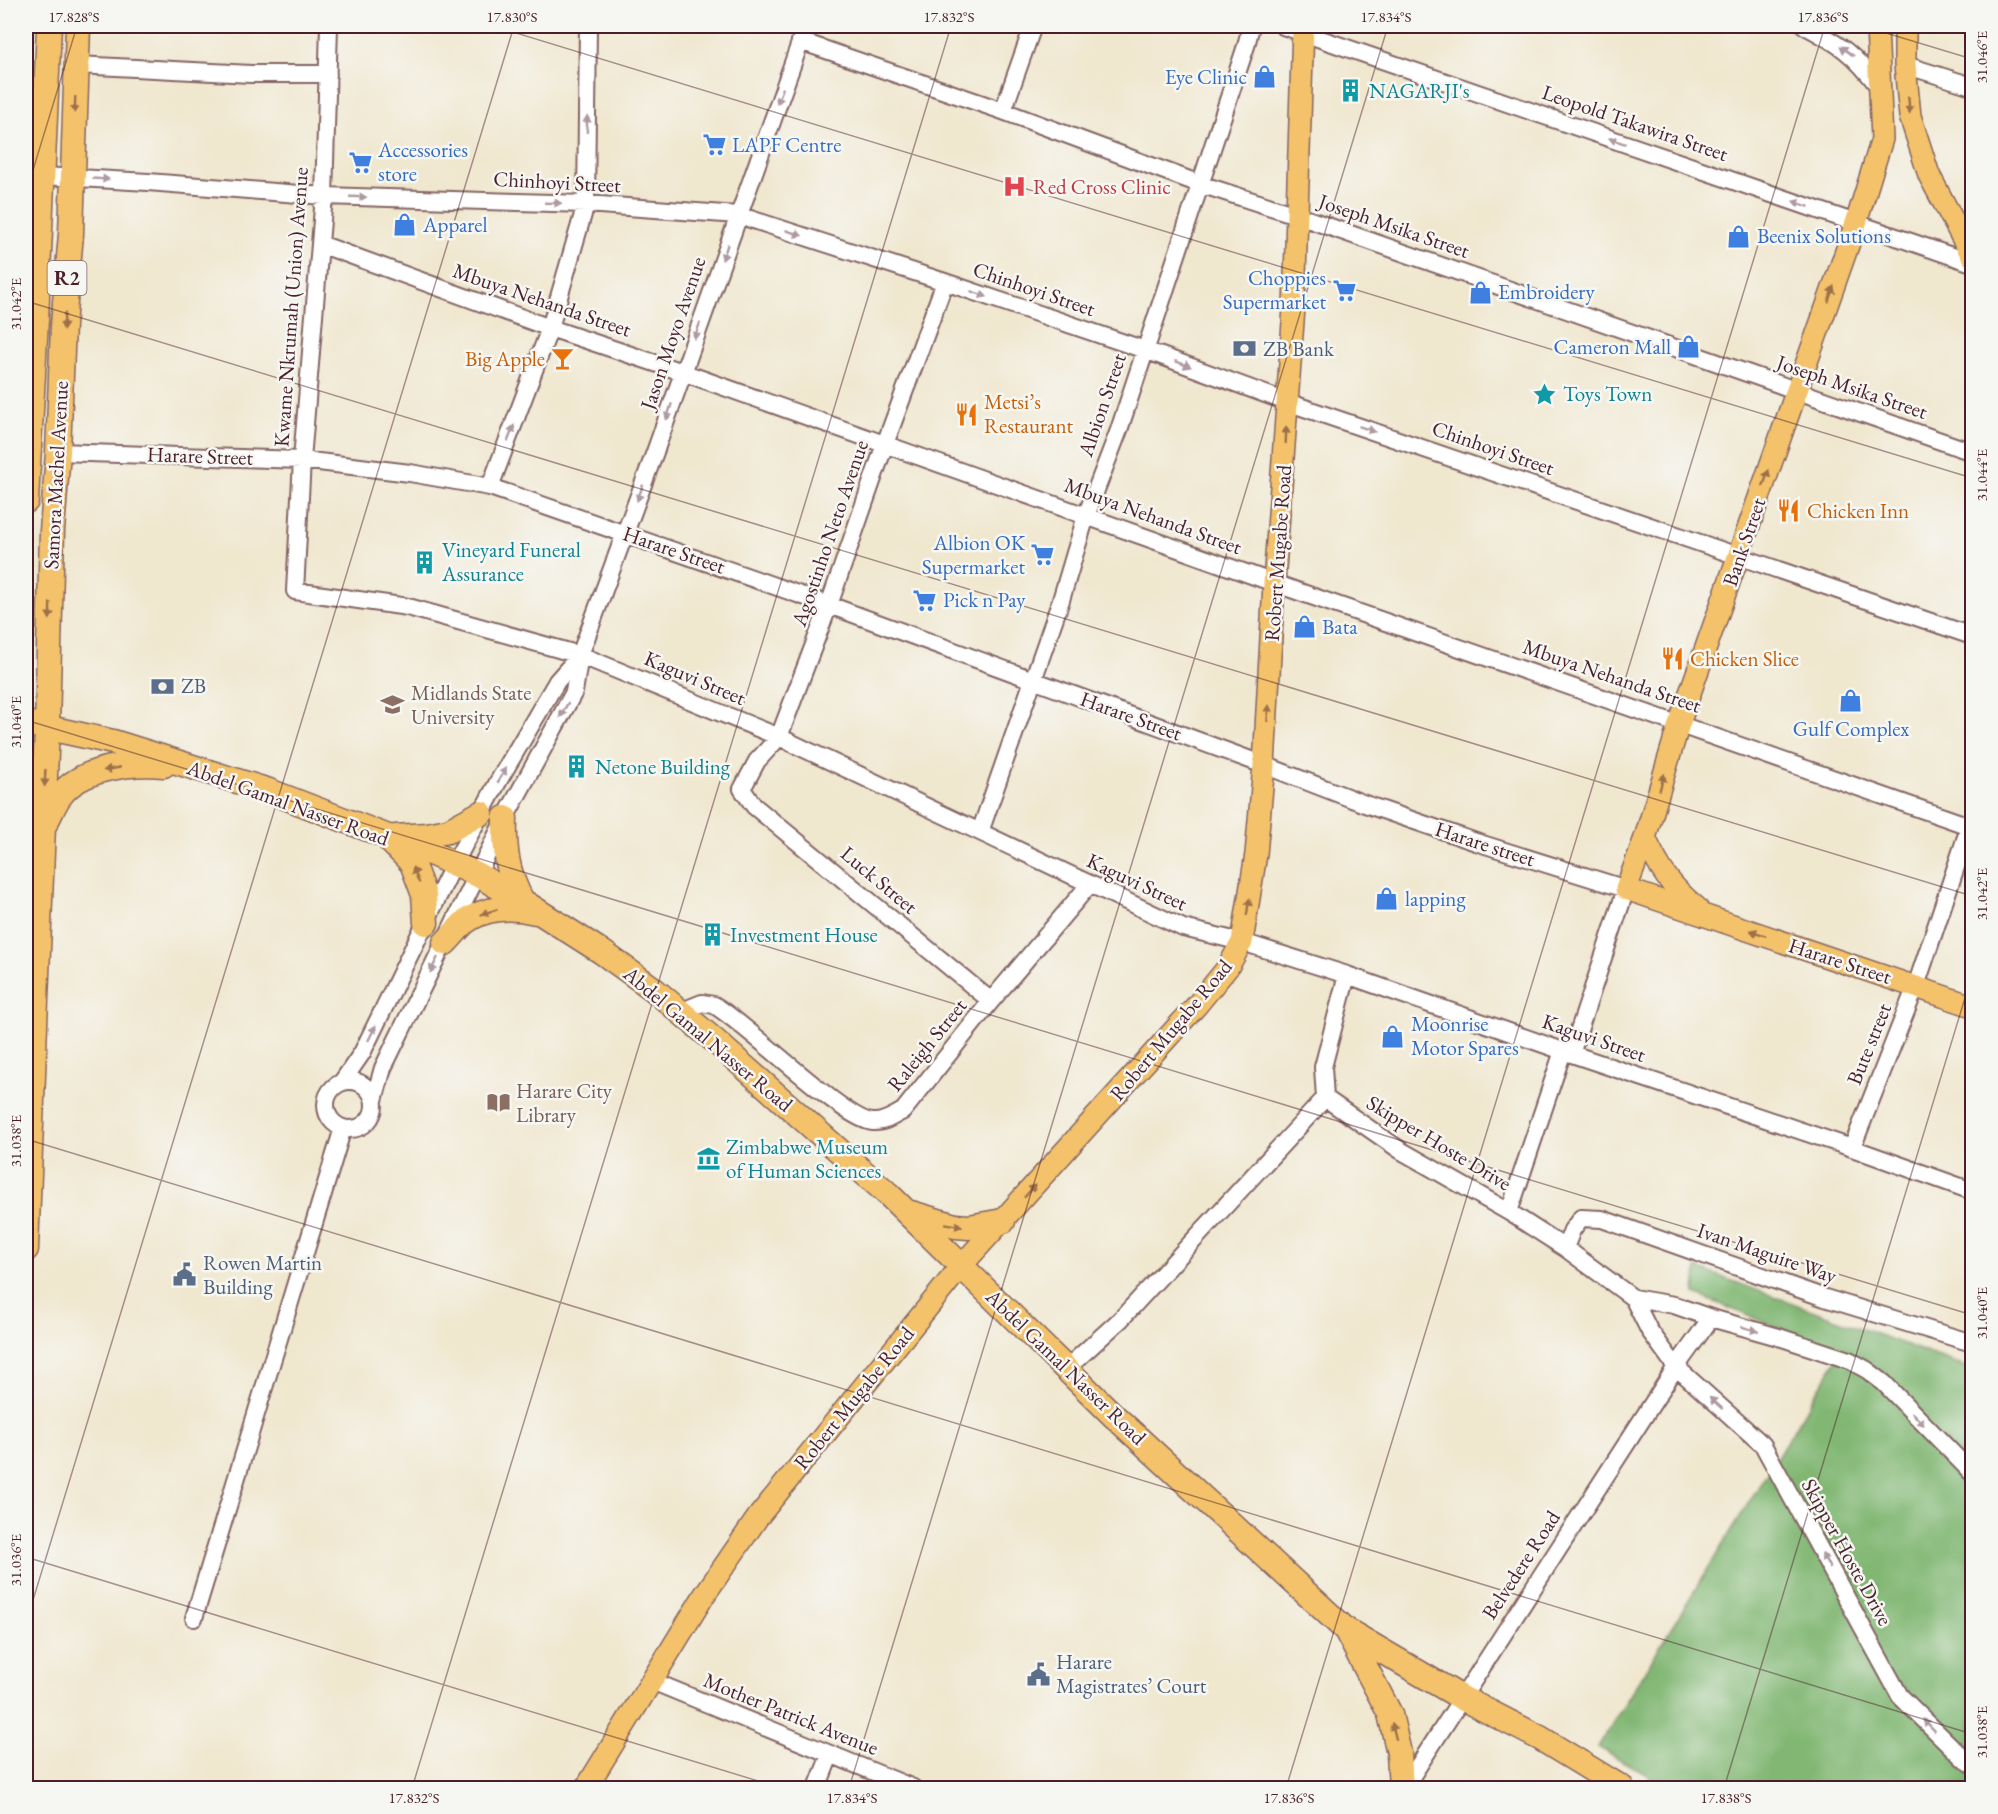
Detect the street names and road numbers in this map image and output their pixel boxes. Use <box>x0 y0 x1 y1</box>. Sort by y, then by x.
street label: Leopold Takawira Street <box>1539 78 1732 167</box>
street label: Chinhoyi Street <box>493 165 622 198</box>
street label: Kwame Nkrumah (Union) Avenue <box>267 166 314 448</box>
street label: Joseph Msika Street <box>1313 186 1473 264</box>
street label: Jason Moyo Avenue <box>633 253 711 415</box>
street label: Chinhoyi Street <box>970 255 1099 322</box>
street label: Mbuya Nehanda Street <box>449 256 635 343</box>
road number: R2 <box>48 261 86 295</box>
street label: Joseph Msika Street <box>1771 347 1931 425</box>
street label: Albion Street <box>1071 349 1132 461</box>
street label: Samora Machel Avenue <box>37 380 74 570</box>
street label: Chinhoyi Street <box>1429 414 1558 481</box>
street label: Agostinho Neto Avenue <box>785 436 874 631</box>
street label: Harare Street <box>146 440 254 471</box>
street label: Robert Mugabe Road <box>1258 463 1297 642</box>
street label: Mbuya Nehanda Street <box>1061 471 1246 560</box>
street label: Bank Street <box>1716 494 1771 590</box>
street label: Harare Street <box>620 519 729 580</box>
street label: Mbuya Nehanda Street <box>1519 632 1705 719</box>
street label: Kaguvi Street <box>640 644 750 711</box>
street label: Harare Street <box>1077 685 1186 747</box>
street label: Abdel Gamal Nasser Road <box>183 753 393 852</box>
street label: Harare street <box>1432 815 1539 872</box>
street label: Luck Street <box>835 840 924 920</box>
street label: Kaguvi Street <box>1083 847 1192 917</box>
street label: Harare Street <box>1785 931 1895 990</box>
street label: Robert Mugabe Road <box>1103 953 1238 1106</box>
street label: Abdel Gamal Nasser Road <box>617 959 799 1118</box>
street label: Raleigh Street <box>881 992 973 1097</box>
street label: Bute street <box>1840 999 1897 1089</box>
street label: Kaguvi Street <box>1539 1007 1650 1068</box>
street label: Skipper Hoste Drive <box>1362 1089 1516 1196</box>
street label: Ivan Maguire Way <box>1694 1216 1841 1289</box>
street label: Abdel Gamal Nasser Road <box>980 1282 1153 1451</box>
street label: Robert Mugabe Road <box>787 1320 920 1475</box>
street label: Skipper Hoste Drive <box>1796 1473 1899 1630</box>
street label: Belvedere Road <box>1475 1505 1566 1624</box>
street label: Mother Patrick Avenue <box>700 1666 883 1761</box>

